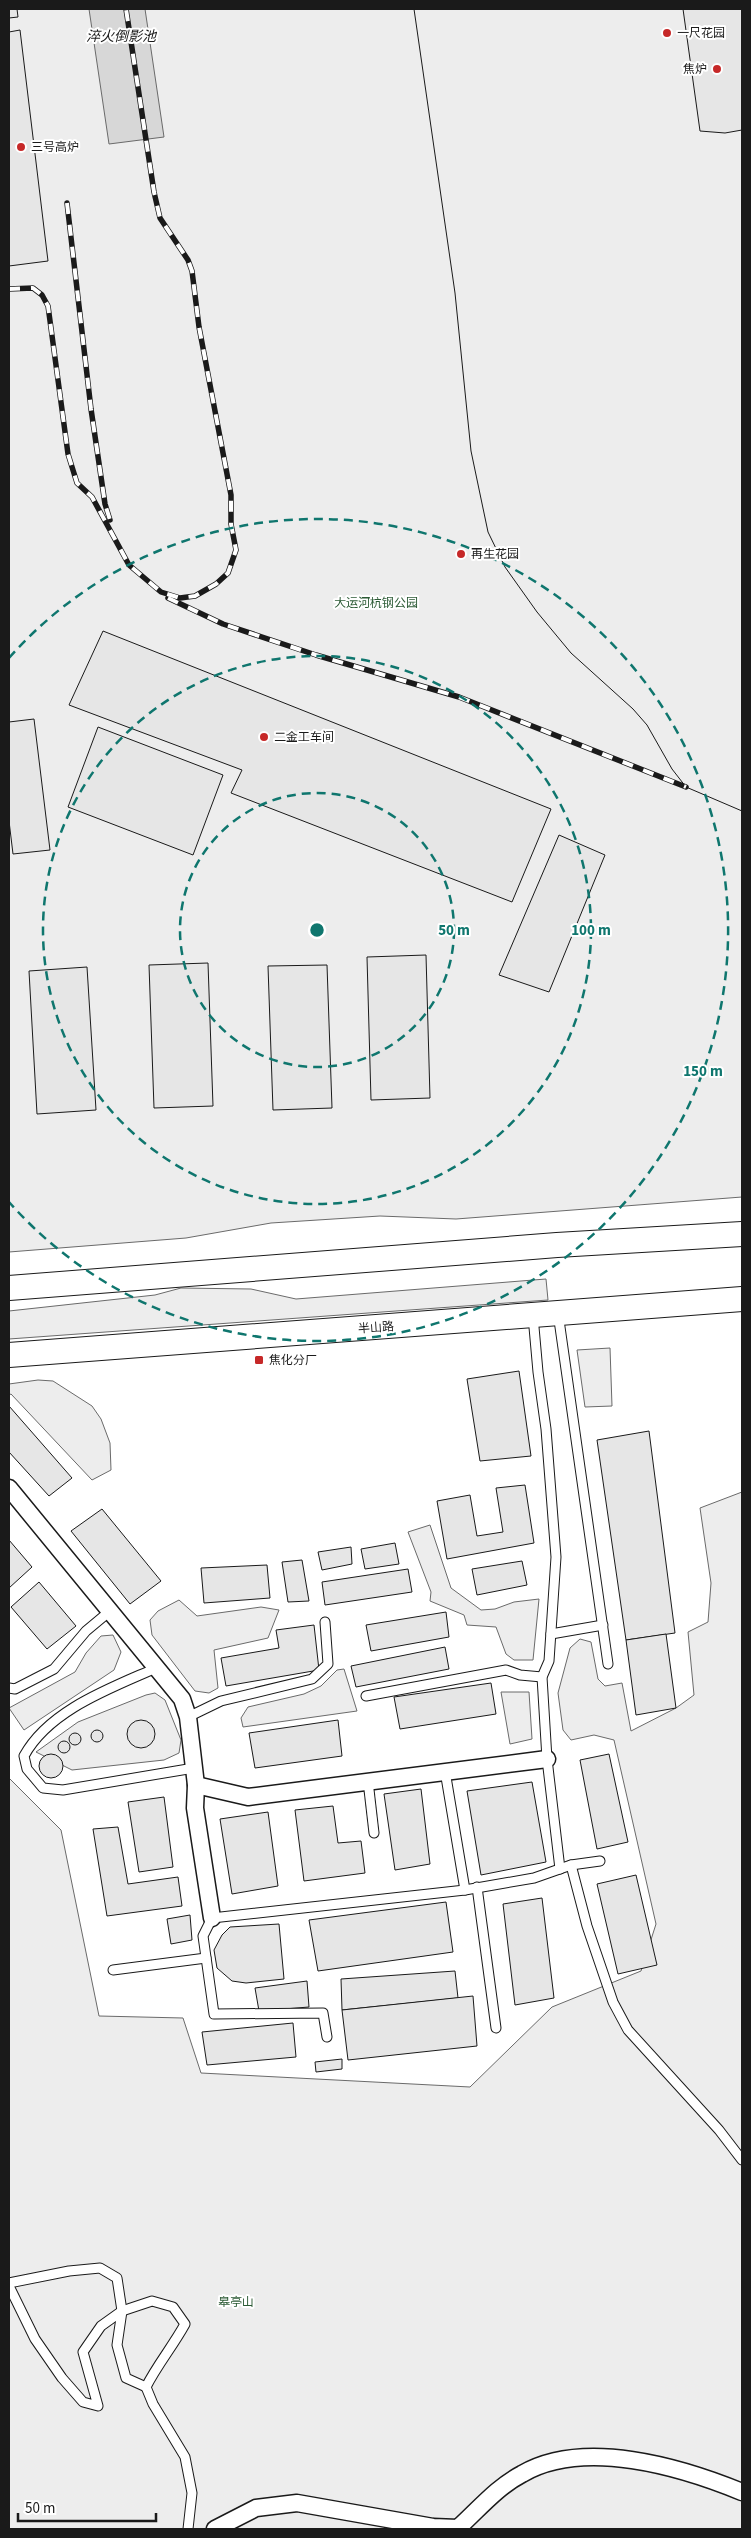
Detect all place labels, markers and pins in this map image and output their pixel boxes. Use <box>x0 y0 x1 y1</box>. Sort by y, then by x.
place label: 一尺花园 <box>677 25 725 42</box>
marker: 一尺花园 <box>661 27 673 39</box>
place label: 焦炉 <box>683 61 707 78</box>
marker: 焦炉 <box>711 63 723 75</box>
place label: 三号高炉 <box>31 139 79 156</box>
marker: 三号高炉 <box>15 141 27 153</box>
place label: 再生花园 <box>471 546 519 563</box>
marker: 再生花园 <box>455 548 467 560</box>
place label: 二金工车间 <box>274 729 334 746</box>
marker: 二金工车间 <box>258 731 270 743</box>
centre of rings <box>308 921 326 939</box>
place label: 焦化分厂 <box>269 1352 317 1369</box>
marker: 焦化分厂 <box>253 1354 265 1366</box>

